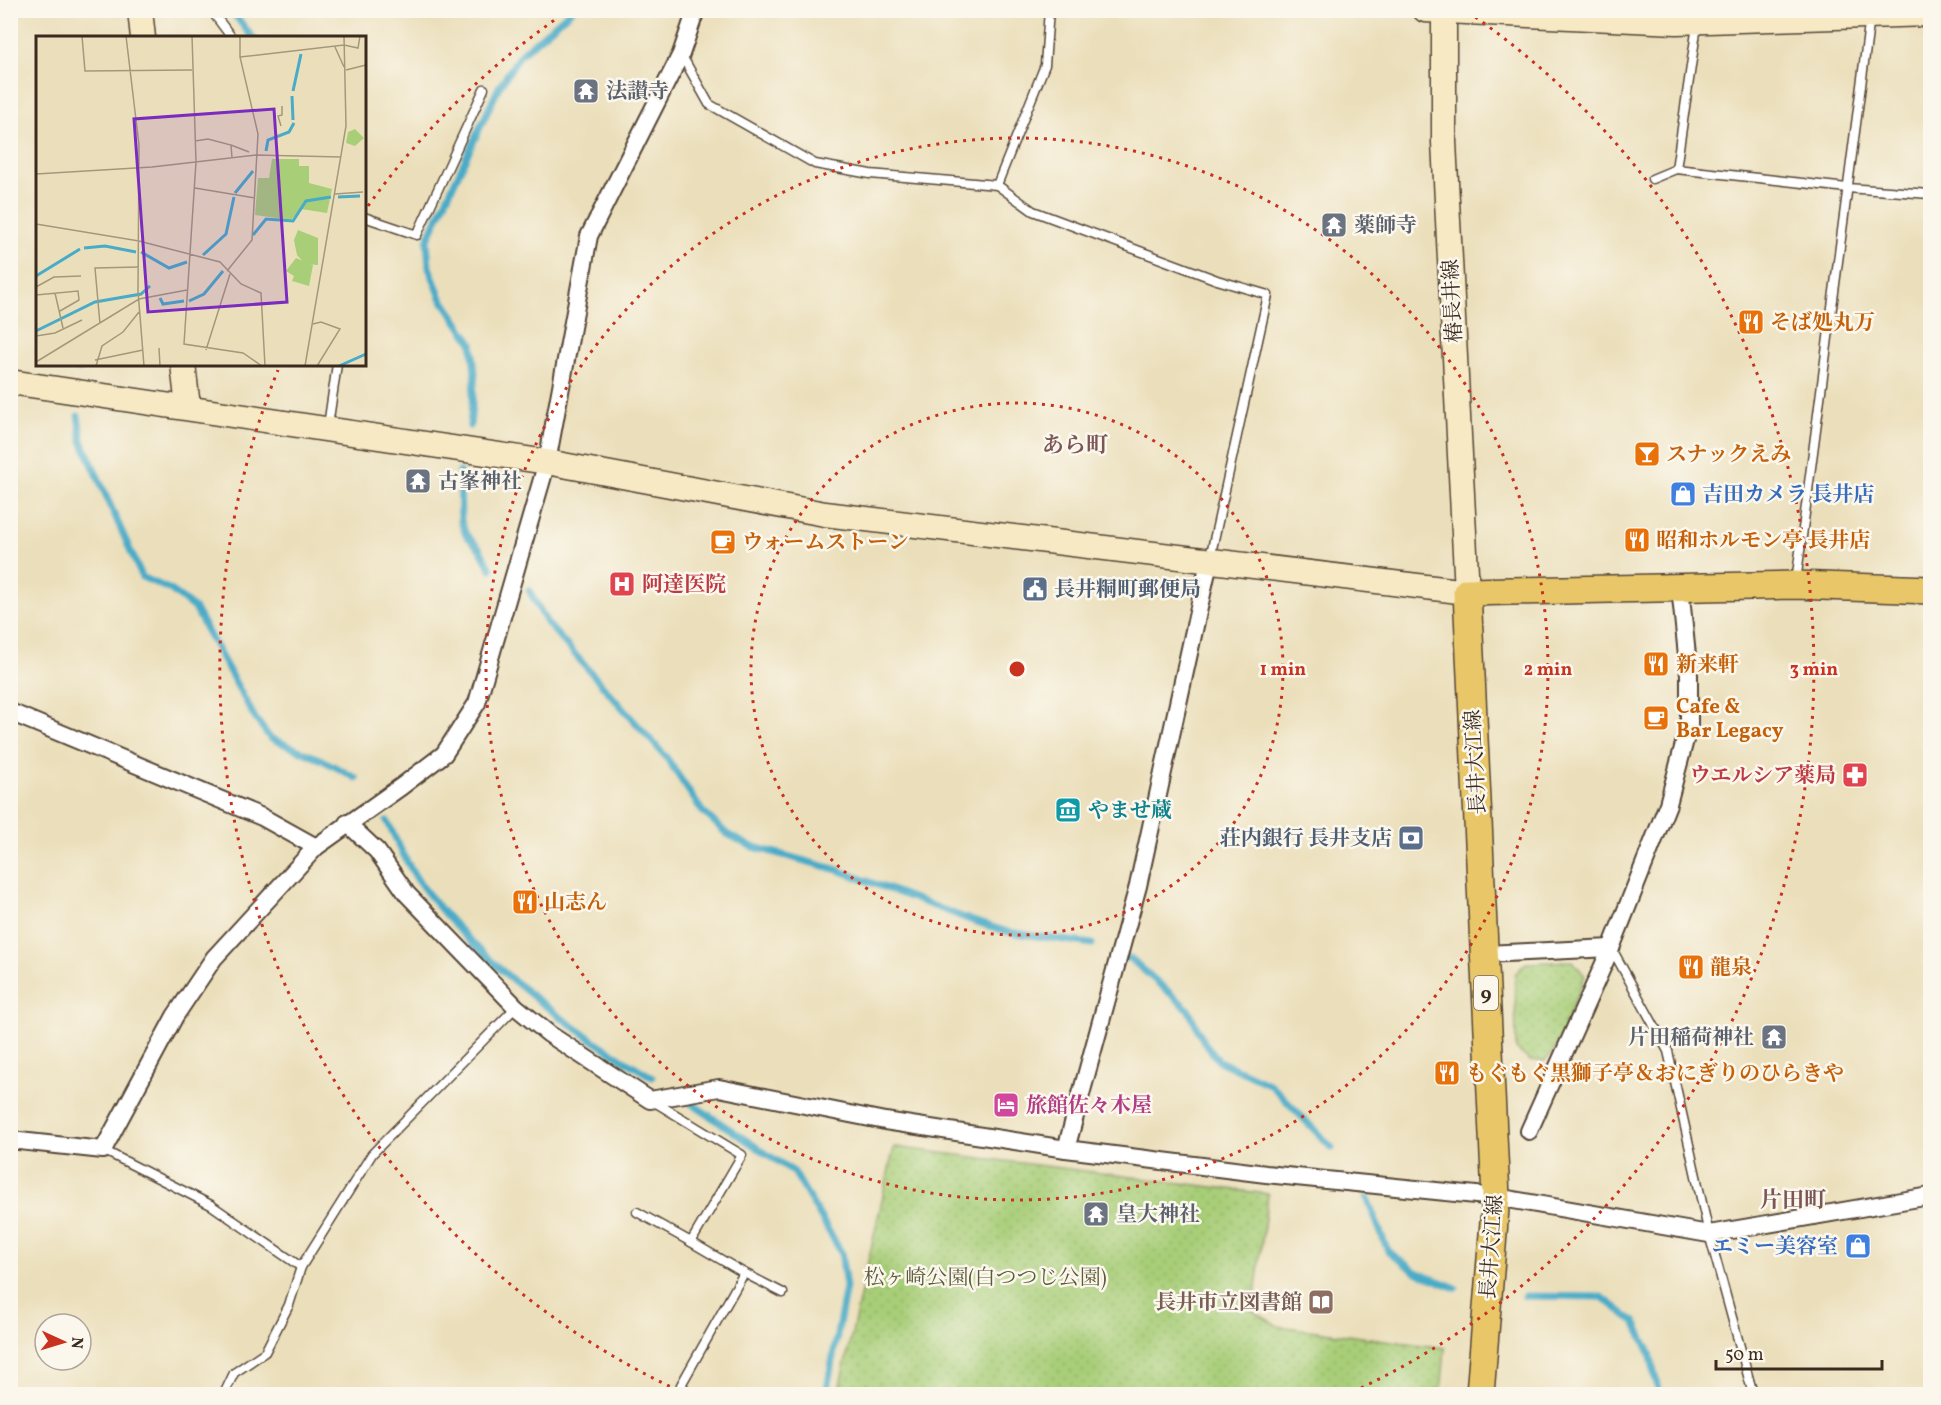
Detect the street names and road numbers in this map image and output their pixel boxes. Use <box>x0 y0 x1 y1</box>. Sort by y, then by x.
street label: 椿長井線 <box>1437 258 1470 344</box>
street label: 長井大江線 <box>1459 709 1494 815</box>
road number: 9 <box>1474 976 1498 1010</box>
street label: 長井大江線 <box>1474 1194 1511 1300</box>

